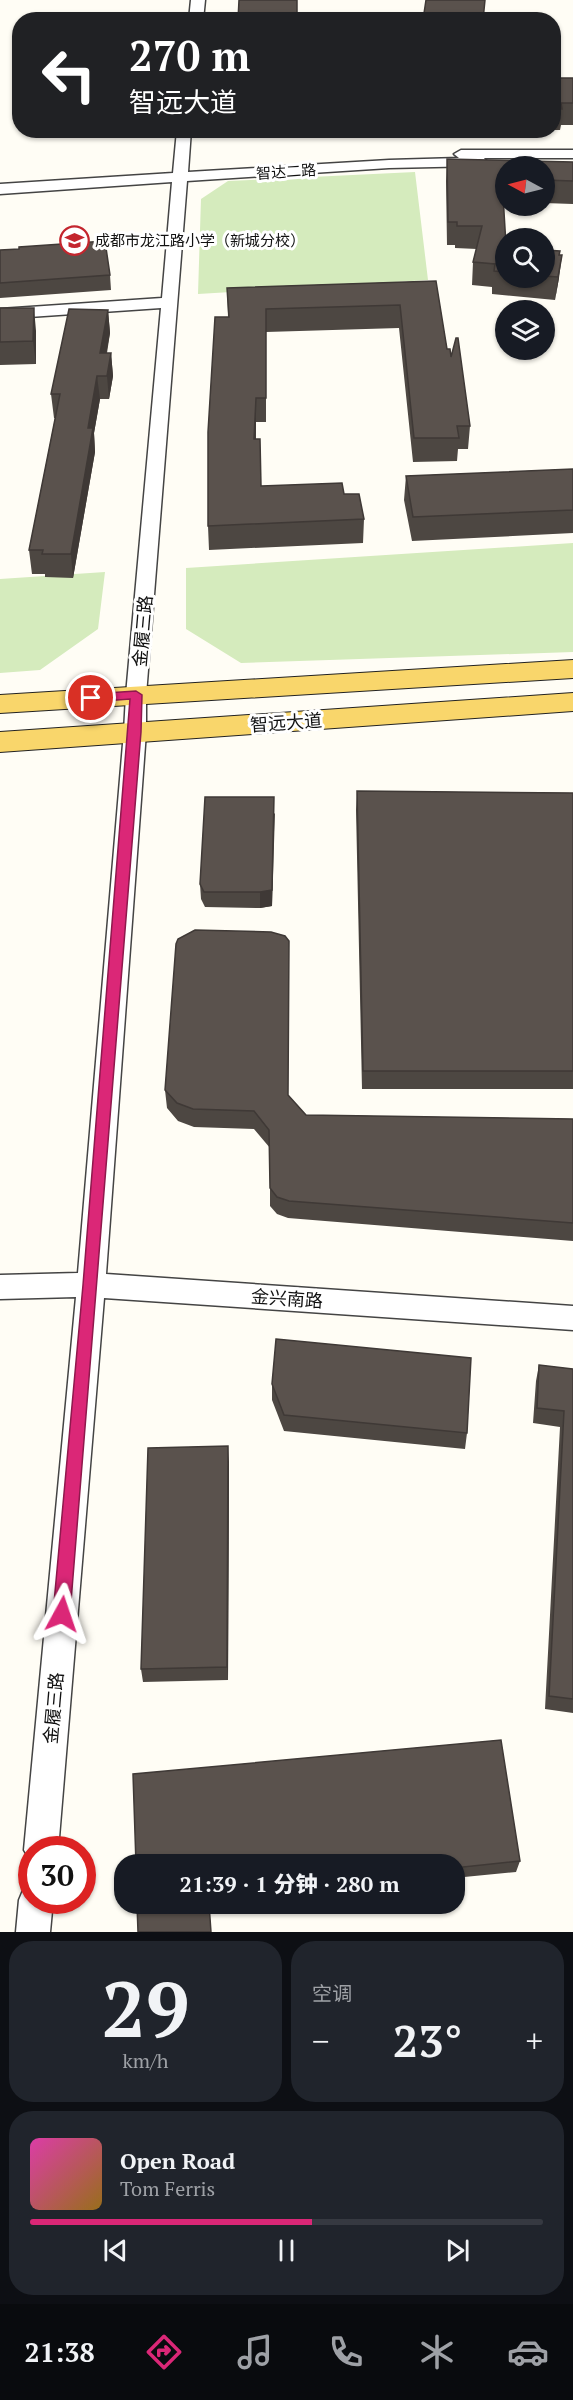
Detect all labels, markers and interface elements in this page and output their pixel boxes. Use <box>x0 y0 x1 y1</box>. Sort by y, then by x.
text: 270 m <box>129 27 250 83</box>
icon: left <box>30 36 108 114</box>
text: 智远大道 <box>129 84 237 120</box>
north arrow <box>495 156 555 216</box>
map controls <box>495 156 555 360</box>
street label: 智达二路 <box>255 159 317 183</box>
school or university icon: 成都市龙江路小学（新城分校） <box>58 224 90 256</box>
button: search <box>495 228 555 288</box>
place label: 成都市龙江路小学（新城分校） <box>95 230 305 250</box>
button: layers <box>495 300 555 360</box>
street label: 金履三路 <box>127 594 157 668</box>
pin <box>65 672 116 723</box>
icon: arrive <box>74 681 107 714</box>
street label: 智远大道 <box>249 708 323 736</box>
street label: 金兴南路 <box>250 1284 324 1312</box>
position arrow <box>30 1582 94 1646</box>
street label: 金履三路 <box>38 1671 68 1745</box>
speed limit sign: 30 <box>18 1836 96 1914</box>
text: 21:39 · 1 分钟 · 280 m <box>180 1869 399 1898</box>
text: 29 <box>101 1956 190 2059</box>
text: 空调 <box>312 1980 352 2007</box>
text: 23° <box>393 2010 462 2070</box>
text: − <box>312 2019 330 2062</box>
text: + <box>525 2019 543 2062</box>
text: km/h <box>122 2047 169 2074</box>
text: Open Road <box>120 2146 235 2175</box>
text: Tom Ferris <box>120 2175 215 2202</box>
icon: previous <box>99 2234 132 2267</box>
icon: pause <box>270 2234 303 2267</box>
icon: next <box>441 2234 474 2267</box>
icon: directions <box>143 2331 185 2373</box>
icon: music <box>234 2331 276 2373</box>
icon: phone <box>325 2331 367 2373</box>
icon: climate <box>416 2331 458 2373</box>
icon: car <box>507 2331 549 2373</box>
text: 21:38 <box>24 2334 95 2370</box>

